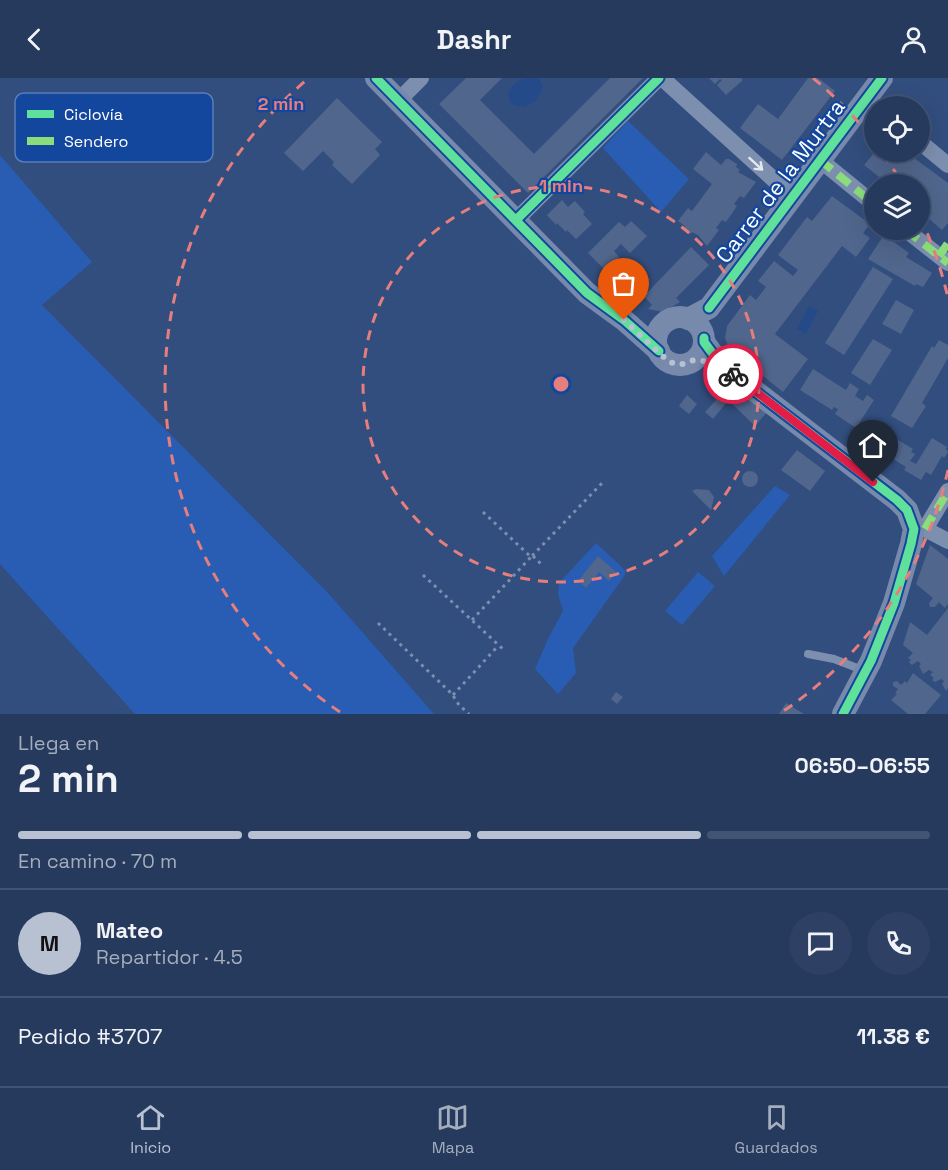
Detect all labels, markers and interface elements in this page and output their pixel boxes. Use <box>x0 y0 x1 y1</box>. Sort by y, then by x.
text: Dashr <box>437 22 511 57</box>
icon: back <box>18 23 51 56</box>
icon: person <box>897 23 930 56</box>
text: 2 min <box>258 92 304 115</box>
legend <box>15 93 213 162</box>
street label: Carrer de la Murtra <box>709 93 851 268</box>
map controls <box>864 96 930 240</box>
button: locate <box>864 96 930 162</box>
text: Ciclovía <box>64 104 123 125</box>
text: Sendero <box>64 131 129 152</box>
one-way arrow <box>748 157 763 171</box>
text: 1 min <box>539 174 583 197</box>
button: layers <box>864 174 930 240</box>
pin <box>598 258 649 320</box>
icon: bag <box>607 267 640 300</box>
courier <box>703 344 763 404</box>
icon: bike <box>717 358 750 391</box>
centre of rings <box>551 374 571 394</box>
pin <box>847 420 898 482</box>
icon: home <box>856 429 889 462</box>
text: Llega en <box>18 730 99 756</box>
text: 06:50–06:55 <box>794 751 930 779</box>
text: 2 min <box>18 754 119 803</box>
text: En camino · 70 m <box>18 848 177 874</box>
button: chat <box>789 912 852 975</box>
button: phone <box>867 912 930 975</box>
text: Mateo <box>96 916 163 944</box>
text: M <box>40 929 59 957</box>
text: Repartidor · 4.5 <box>96 944 243 970</box>
text: Pedido #3707 <box>18 1022 162 1050</box>
text: 11.38 € <box>856 1022 930 1050</box>
tab: Inicio <box>130 1101 171 1158</box>
tab: Mapa <box>432 1101 474 1158</box>
tab: Guardados <box>735 1101 818 1158</box>

